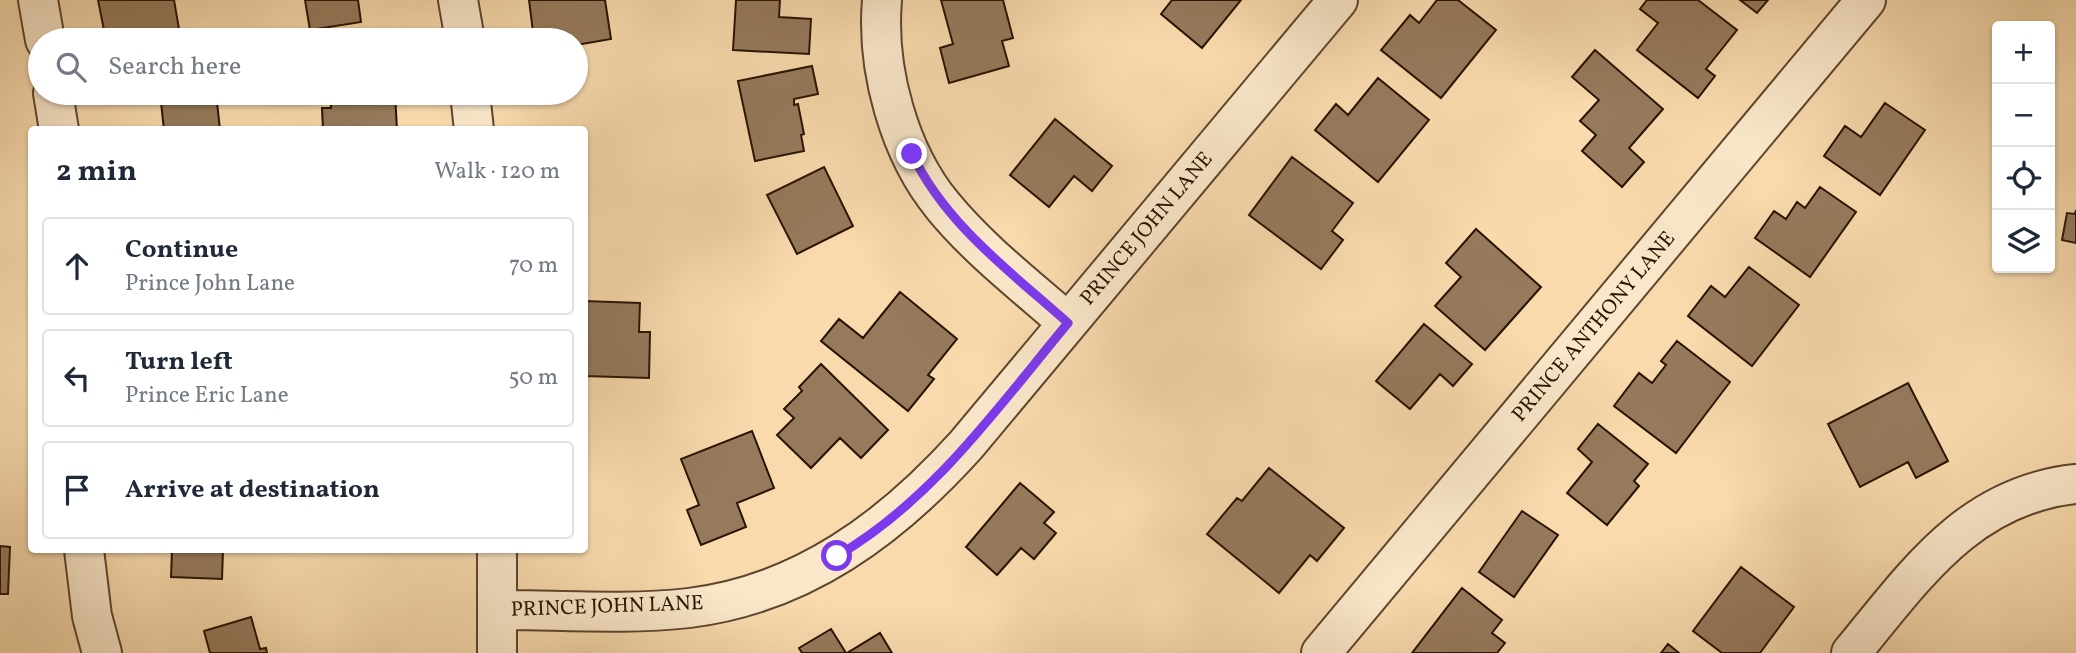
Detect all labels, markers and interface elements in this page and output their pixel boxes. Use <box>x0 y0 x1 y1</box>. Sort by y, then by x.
map controls <box>1992 21 2055 273</box>
button: + <box>1992 21 2055 84</box>
search box <box>28 28 588 105</box>
icon: search <box>52 48 90 86</box>
text: Search here <box>108 49 241 85</box>
button: − <box>1992 84 2055 147</box>
route end <box>896 138 927 169</box>
street label: PRINCE JOHN LANE <box>1074 146 1220 312</box>
button: locate <box>1992 147 2055 210</box>
text: 2 min <box>56 151 137 193</box>
text: Walk · 120 m <box>434 156 560 188</box>
button: layers <box>1992 210 2055 273</box>
street label: PRINCE ANTHONY LANE <box>1506 226 1682 428</box>
text: Continue <box>125 232 238 268</box>
icon: ahead <box>58 247 96 285</box>
text: 70 m <box>509 250 558 282</box>
text: Prince John Lane <box>125 268 295 300</box>
text: Turn left <box>125 344 233 380</box>
icon: left <box>58 359 96 397</box>
text: 50 m <box>509 362 558 394</box>
text: Prince Eric Lane <box>125 380 289 412</box>
icon: arrive <box>58 471 96 509</box>
text: Arrive at destination <box>125 472 380 508</box>
route start <box>821 540 852 571</box>
street label: PRINCE JOHN LANE <box>510 589 704 625</box>

